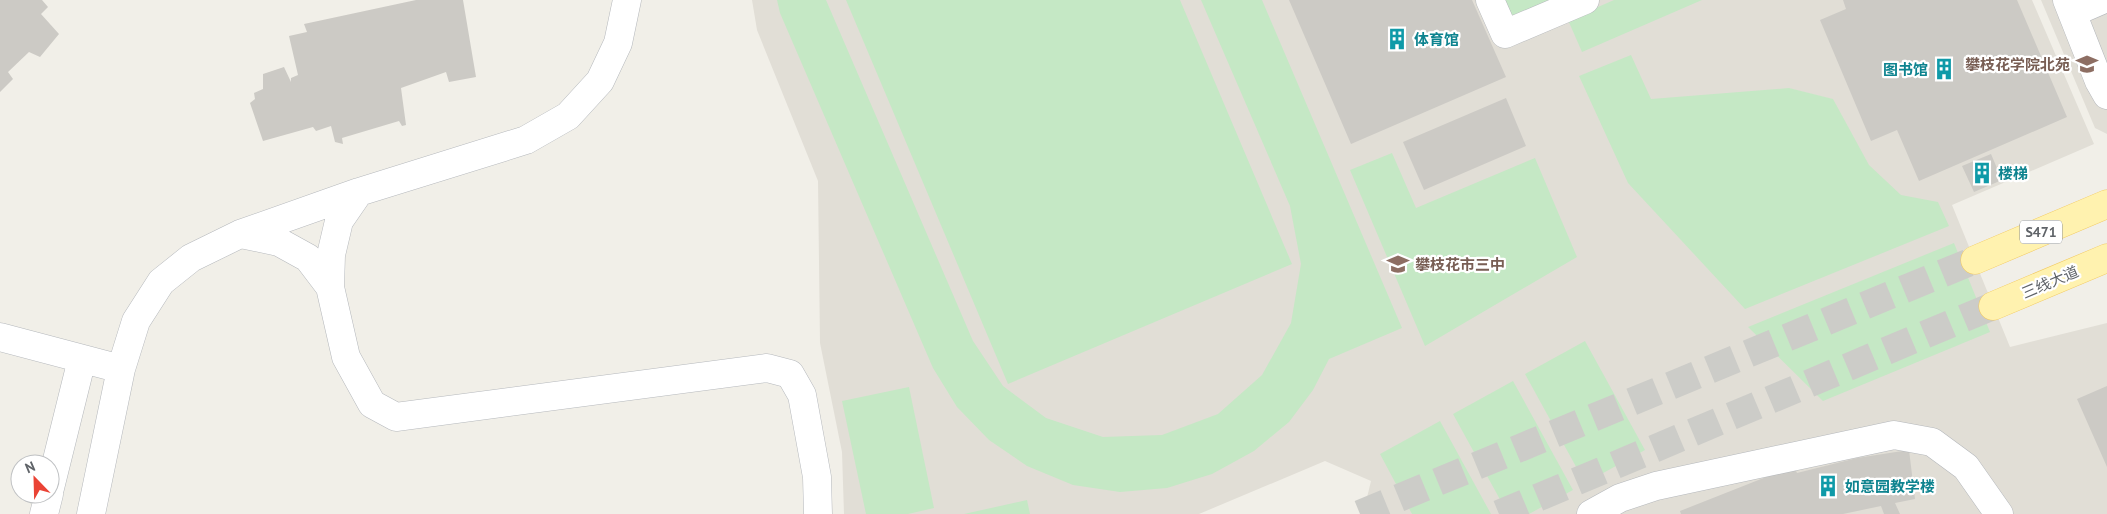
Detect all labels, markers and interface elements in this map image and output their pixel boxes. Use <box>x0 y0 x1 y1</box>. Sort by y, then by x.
building icon: 体育馆 <box>1384 26 1410 52</box>
place label: 体育馆 <box>1414 30 1459 49</box>
school or university icon: 攀枝花学院北苑 <box>2074 51 2100 77</box>
place label: 攀枝花学院北苑 <box>1965 55 2070 74</box>
building icon: 图书馆 <box>1931 56 1957 82</box>
place label: 图书馆 <box>1883 60 1928 79</box>
building icon: 楼梯 <box>1969 160 1995 186</box>
place label: 楼梯 <box>1998 164 2028 183</box>
road number: S471 <box>2020 220 2062 243</box>
school or university icon: 攀枝花市三中 <box>1385 251 1411 277</box>
place label: 攀枝花市三中 <box>1415 255 1505 274</box>
street label: 三线大道 <box>2019 262 2081 302</box>
north arrow <box>10 454 60 504</box>
text: N <box>22 457 38 477</box>
building icon: 如意园教学楼 <box>1815 473 1841 499</box>
place label: 如意园教学楼 <box>1845 477 1935 496</box>

